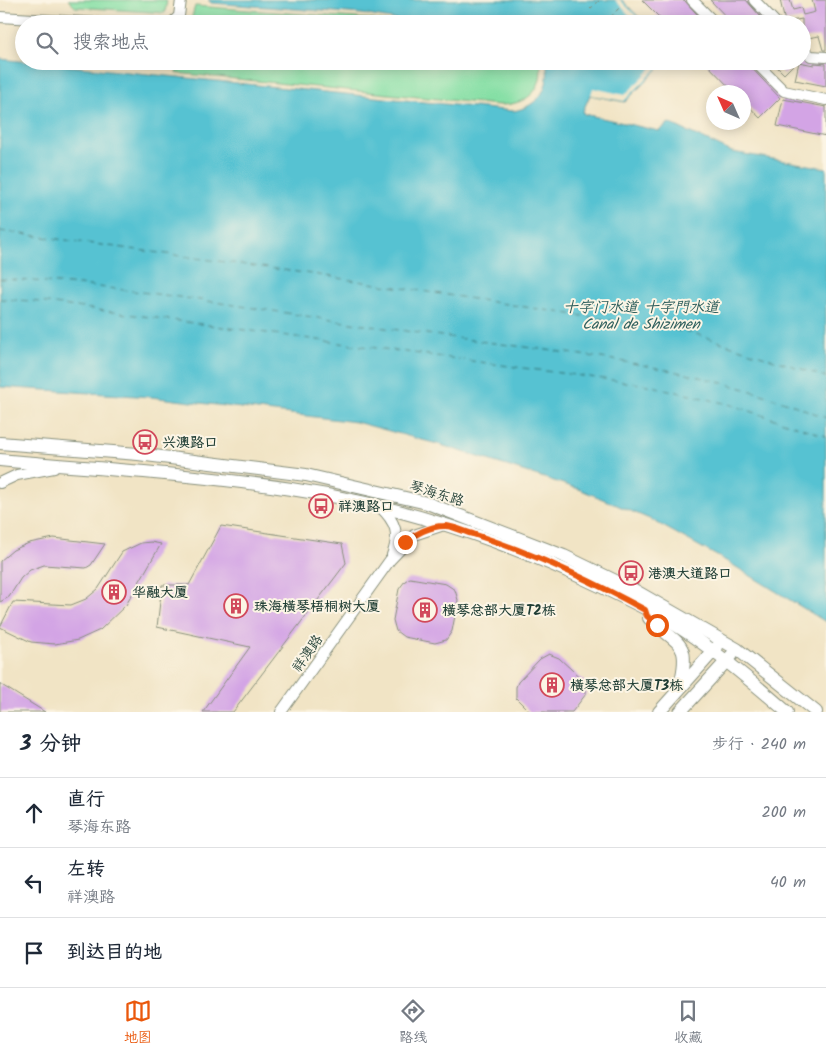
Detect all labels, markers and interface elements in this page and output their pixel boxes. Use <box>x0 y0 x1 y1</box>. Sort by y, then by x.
search box <box>15 15 811 70</box>
text: 搜索地点 <box>73 28 149 58</box>
icon: search <box>33 29 61 57</box>
north arrow <box>706 85 751 130</box>
water label: 十字门水道 十字門水道 Canal de Shizimen <box>563 296 721 337</box>
bus stop icon: 兴澳路口 <box>132 429 158 455</box>
place label: 兴澳路口 <box>162 432 218 454</box>
street label: 琴海东路 <box>407 475 467 513</box>
bus stop icon: 祥澳路口 <box>308 493 334 519</box>
place label: 祥澳路口 <box>338 496 394 518</box>
route end <box>394 531 417 554</box>
bus stop icon: 港澳大道路口 <box>618 560 644 586</box>
place label: 港澳大道路口 <box>648 563 732 585</box>
building icon: 华融大厦 <box>101 579 127 605</box>
place label: 华融大厦 <box>132 582 188 604</box>
building icon: 珠海横琴梧桐树大厦 <box>223 593 249 619</box>
place label: 珠海横琴梧桐树大厦 <box>254 596 380 618</box>
building icon: 横琴总部大厦T2栋 <box>412 597 438 623</box>
place label: 横琴总部大厦T2栋 <box>442 600 556 622</box>
route start <box>646 614 669 637</box>
street label: 祥澳路 <box>287 630 329 677</box>
building icon: 横琴总部大厦T3栋 <box>539 672 565 698</box>
place label: 横琴总部大厦T3栋 <box>570 675 683 697</box>
text: 3 分钟 <box>20 728 82 761</box>
text: 步行 · 240 m <box>712 732 806 757</box>
text: 直行 <box>67 785 105 815</box>
icon: ahead <box>20 799 48 827</box>
text: 200 m <box>762 800 806 825</box>
text: 琴海东路 <box>67 815 131 840</box>
text: 左转 <box>67 855 105 885</box>
icon: left <box>20 869 48 897</box>
text: 40 m <box>770 870 806 895</box>
text: 祥澳路 <box>67 885 115 910</box>
text: 到达目的地 <box>67 938 162 968</box>
icon: arrive <box>20 939 48 967</box>
tab: 地图 <box>124 997 152 1049</box>
tab: 路线 <box>399 997 427 1049</box>
tab: 收藏 <box>674 997 702 1049</box>

